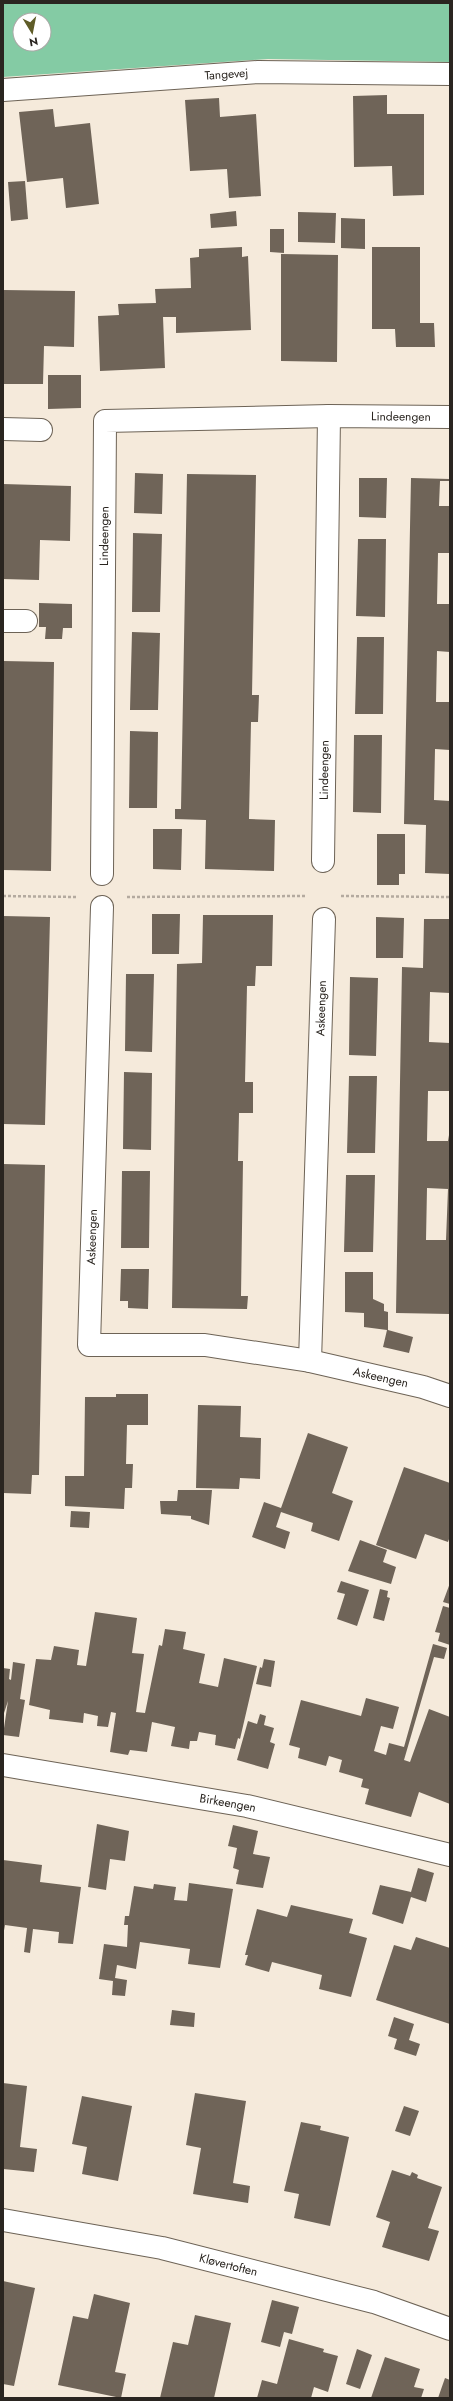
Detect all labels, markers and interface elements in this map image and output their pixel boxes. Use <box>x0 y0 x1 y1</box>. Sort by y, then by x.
north arrow <box>12 12 52 52</box>
text: N <box>28 33 39 50</box>
street label: Tangevej <box>204 64 249 85</box>
street label: Lindeengen <box>371 407 431 426</box>
street label: Lindeengen <box>95 506 113 566</box>
street label: Lindeengen <box>315 740 334 800</box>
street label: Askeengen <box>311 980 331 1036</box>
street label: Askeengen <box>82 1209 102 1265</box>
street label: Askeengen <box>351 1362 410 1392</box>
street label: Birkeengen <box>198 1789 258 1817</box>
street label: Kløvertoften <box>197 2249 260 2281</box>

